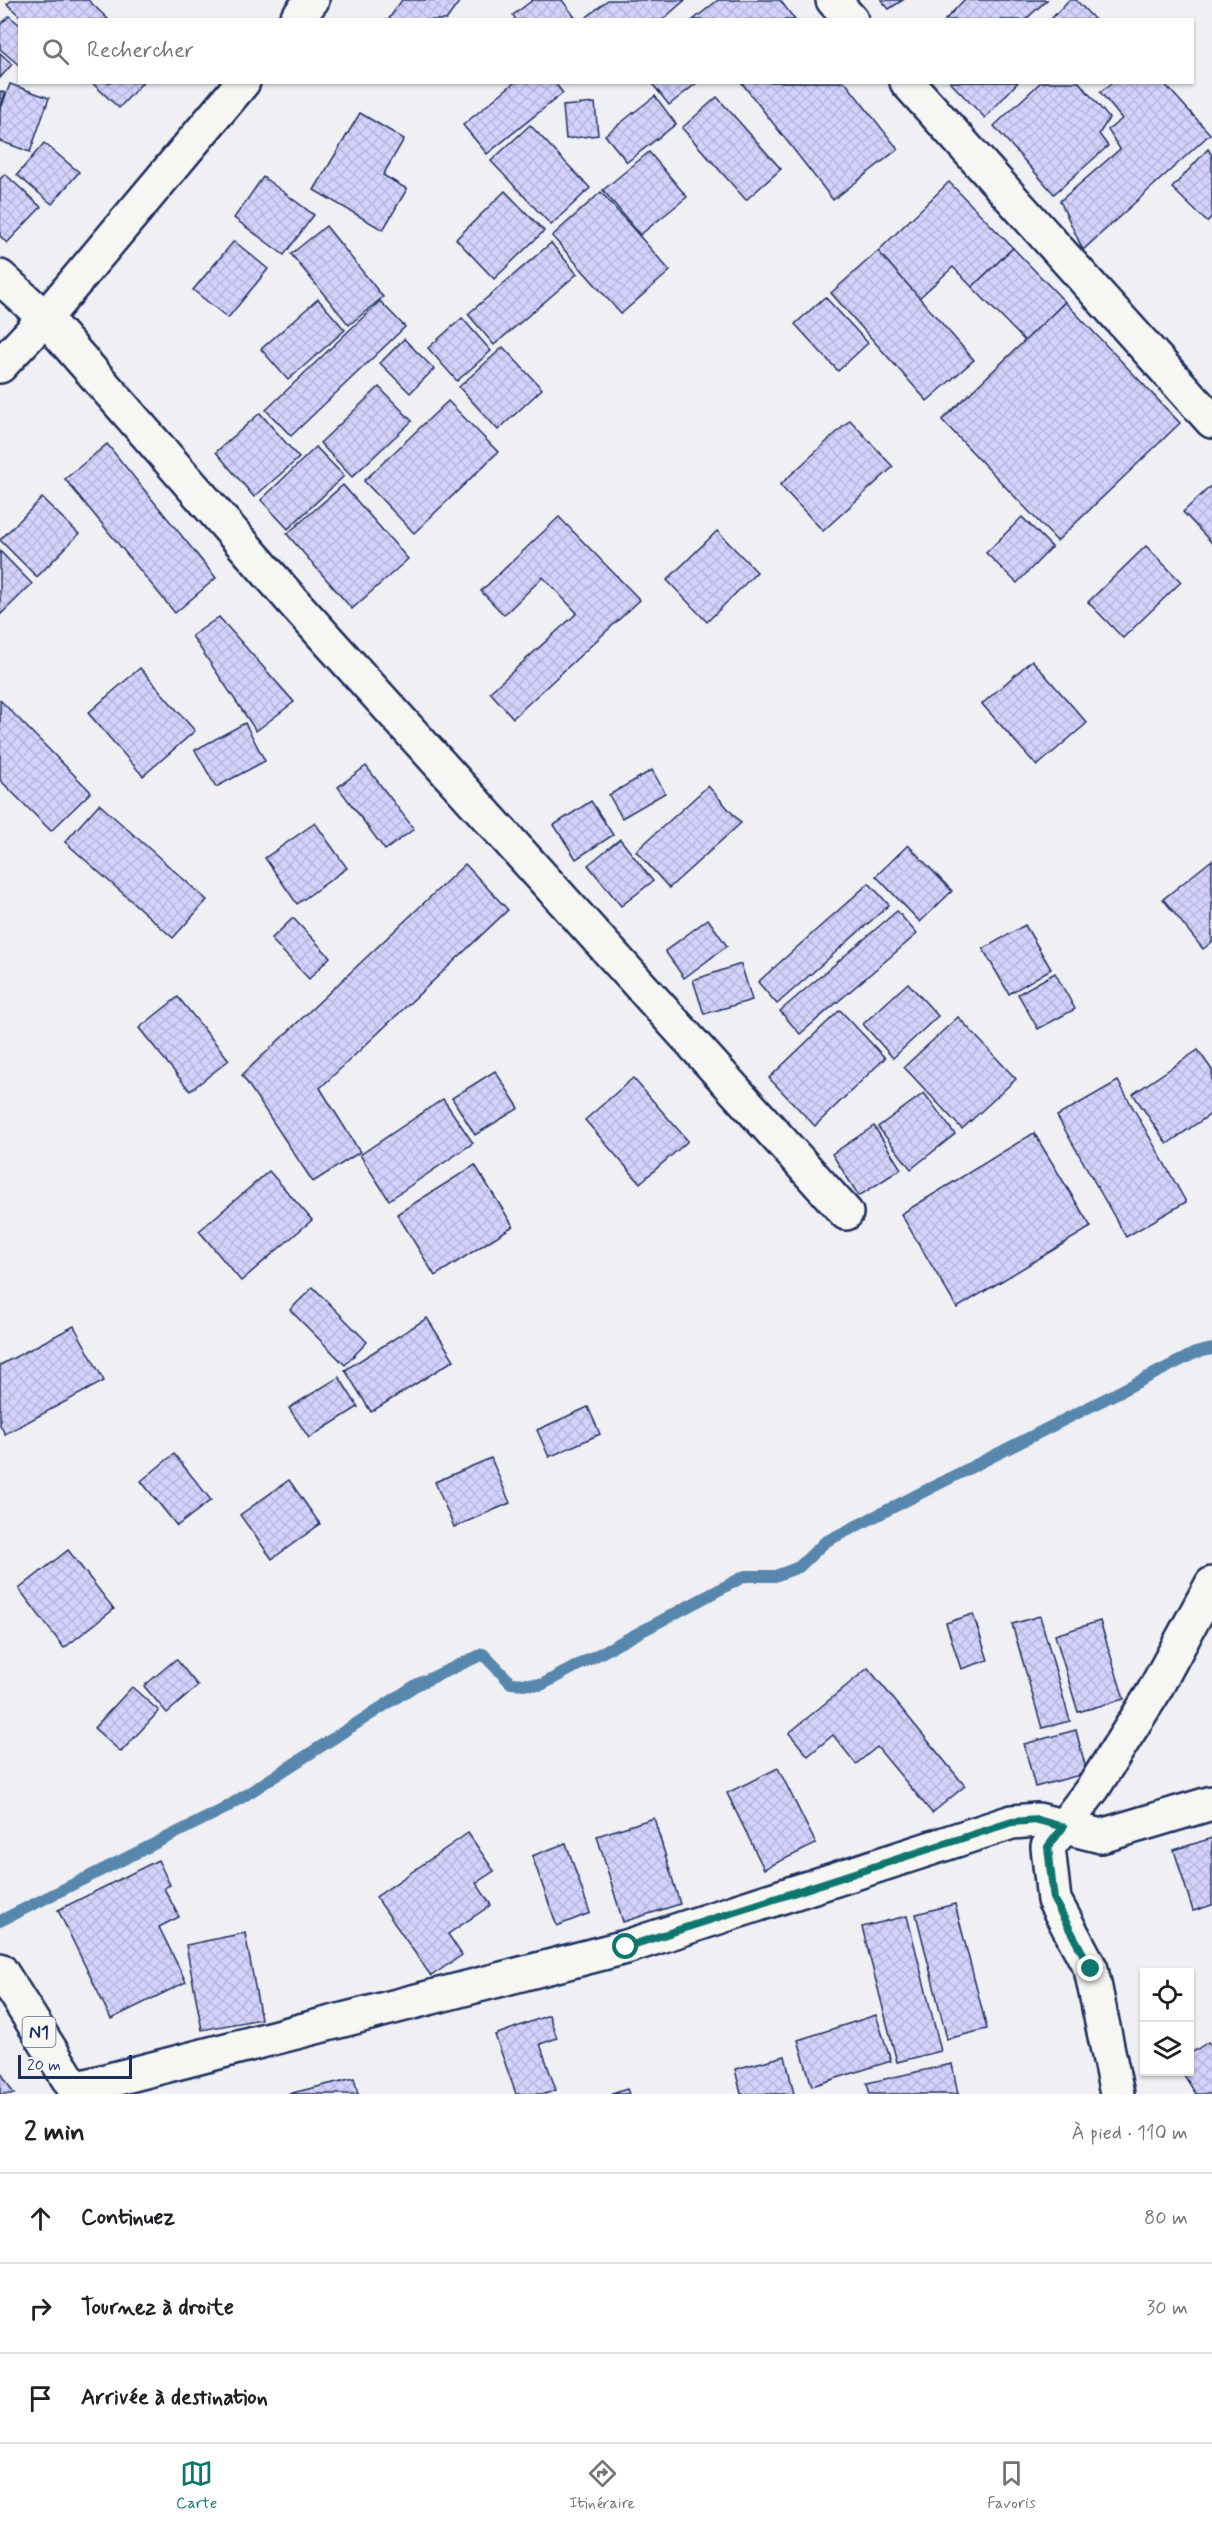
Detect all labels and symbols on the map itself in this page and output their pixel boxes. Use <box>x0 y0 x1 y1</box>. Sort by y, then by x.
route start <box>612 1933 638 1959</box>
route end <box>1077 1955 1103 1981</box>
road number: N1 <box>22 2017 56 2047</box>
scale bar <box>18 2052 132 2080</box>

